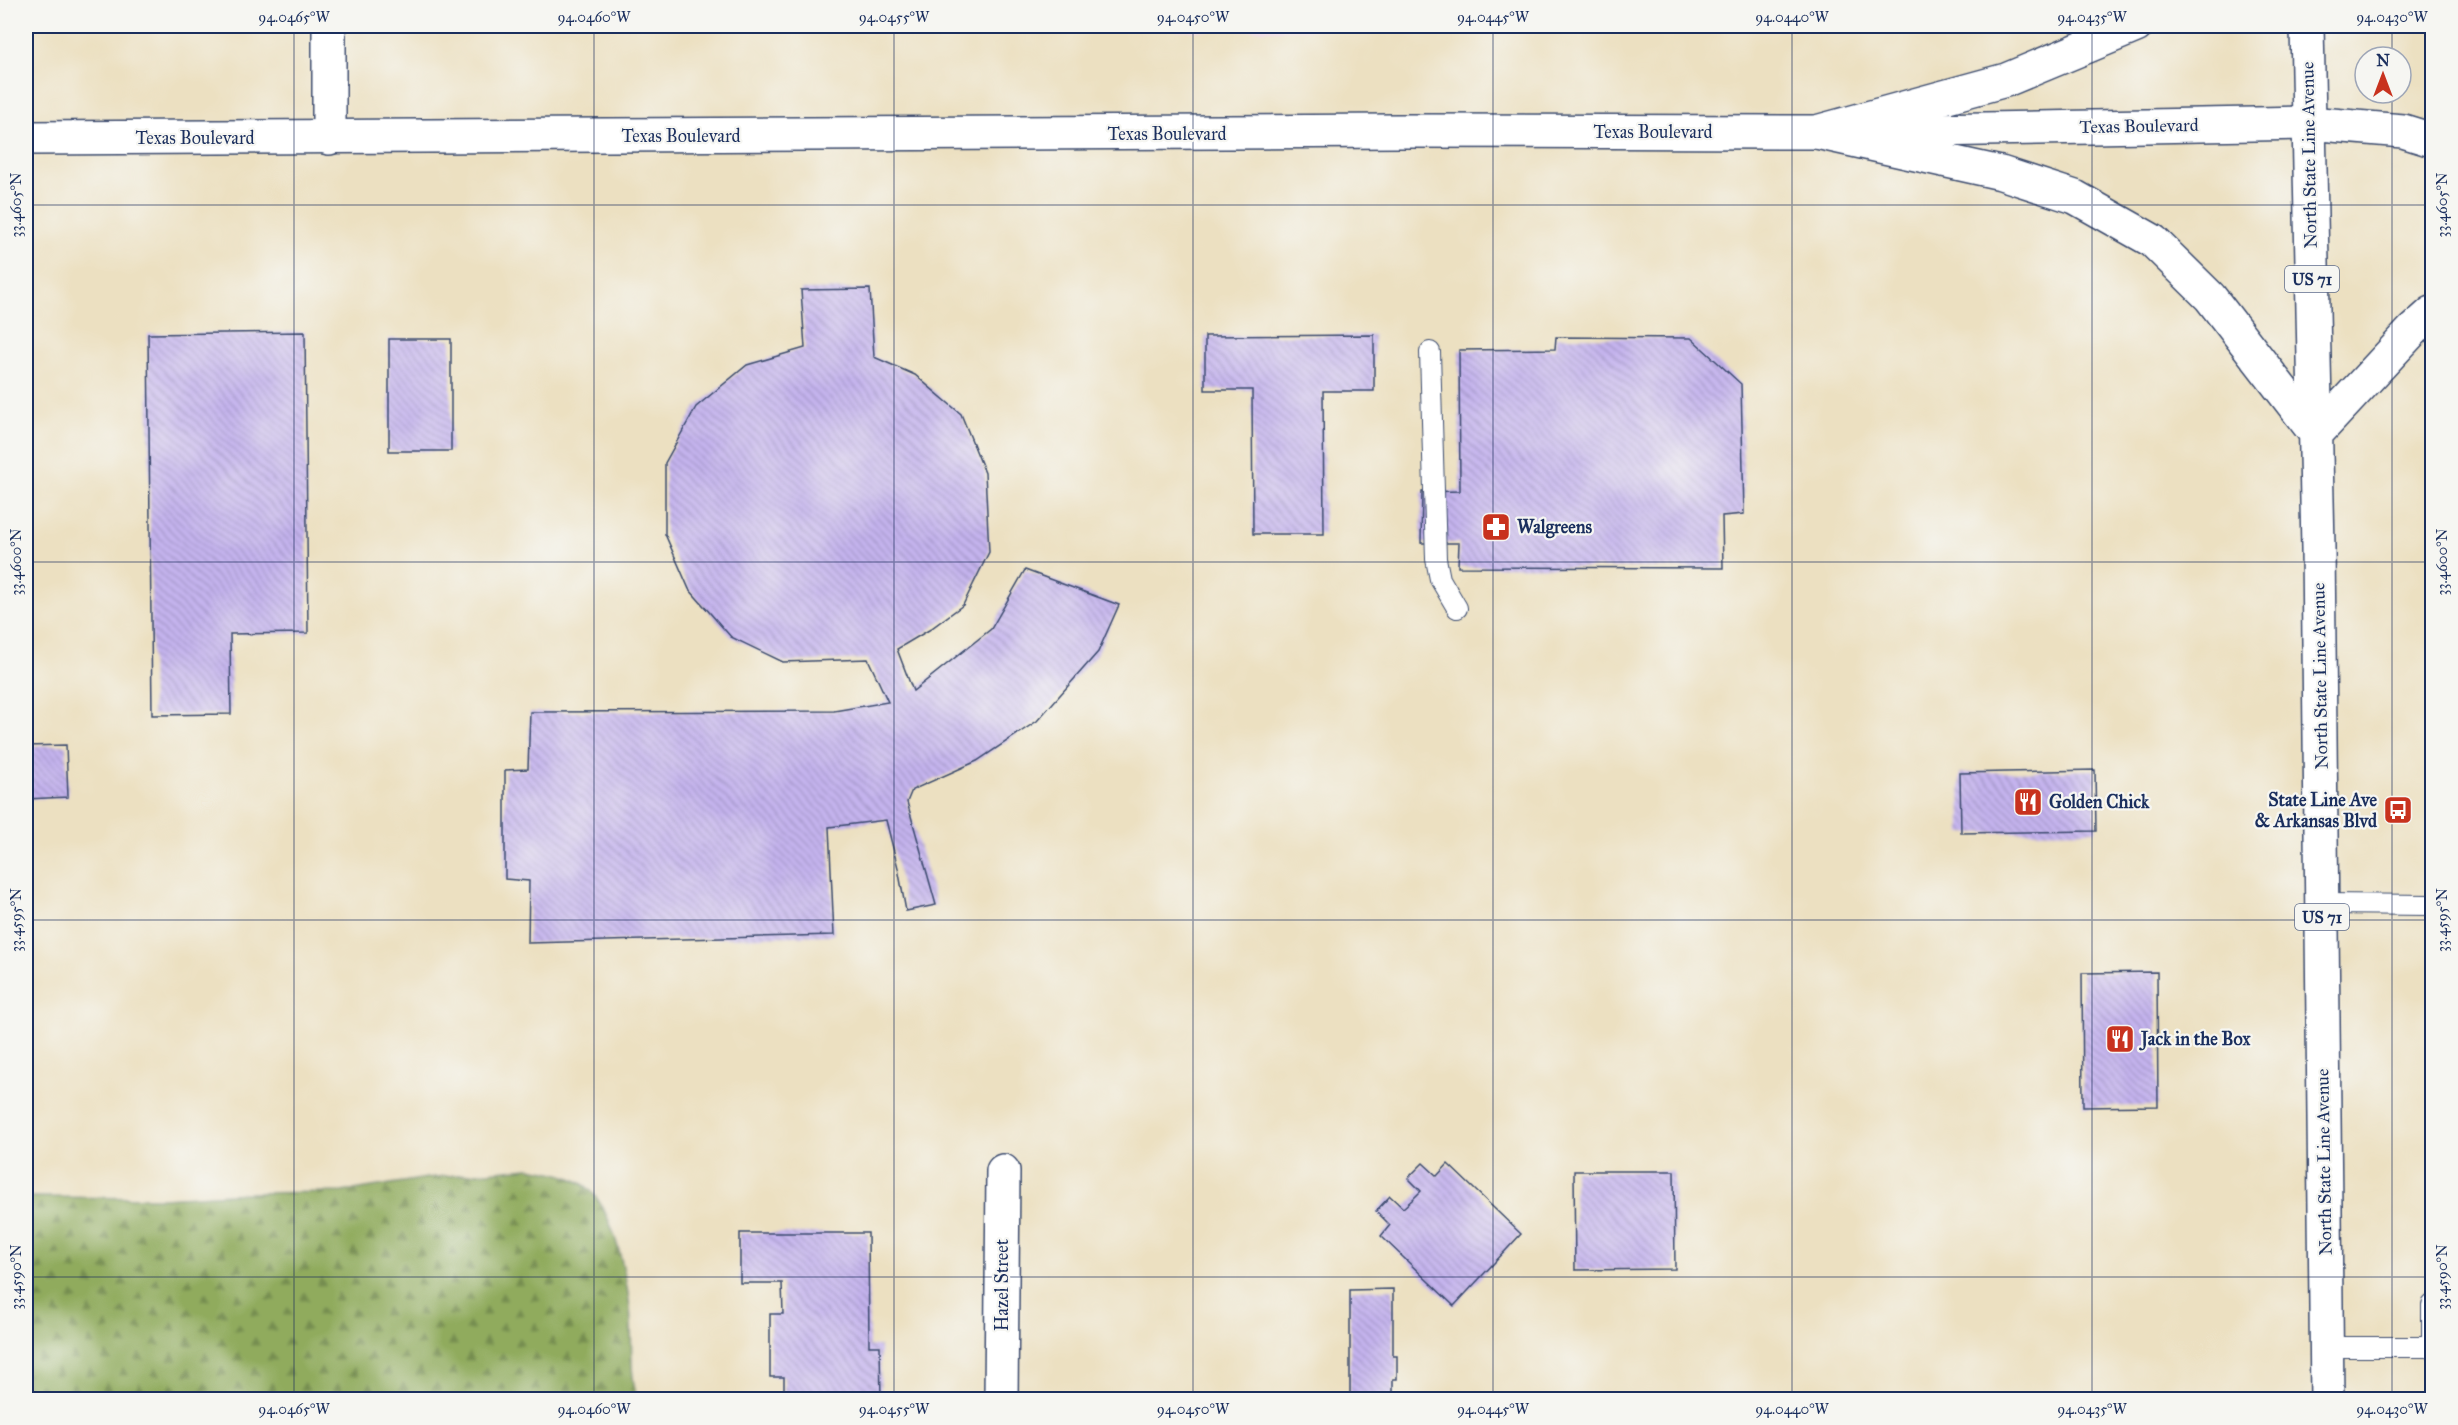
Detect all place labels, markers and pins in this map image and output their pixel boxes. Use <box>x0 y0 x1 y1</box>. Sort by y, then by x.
pharmacy icon: Walgreens <box>1480 511 1512 543</box>
place label: Walgreens <box>1517 516 1592 539</box>
restaurant icon: Golden Chick <box>2012 786 2044 818</box>
place label: State Line Ave & Arkansas Blvd <box>2255 789 2378 832</box>
place label: Golden Chick <box>2049 791 2150 813</box>
bus stop icon: State Line Ave & Arkansas Blvd <box>2382 794 2414 826</box>
restaurant icon: Jack in the Box <box>2104 1023 2136 1055</box>
place label: Jack in the Box <box>2139 1028 2251 1051</box>

